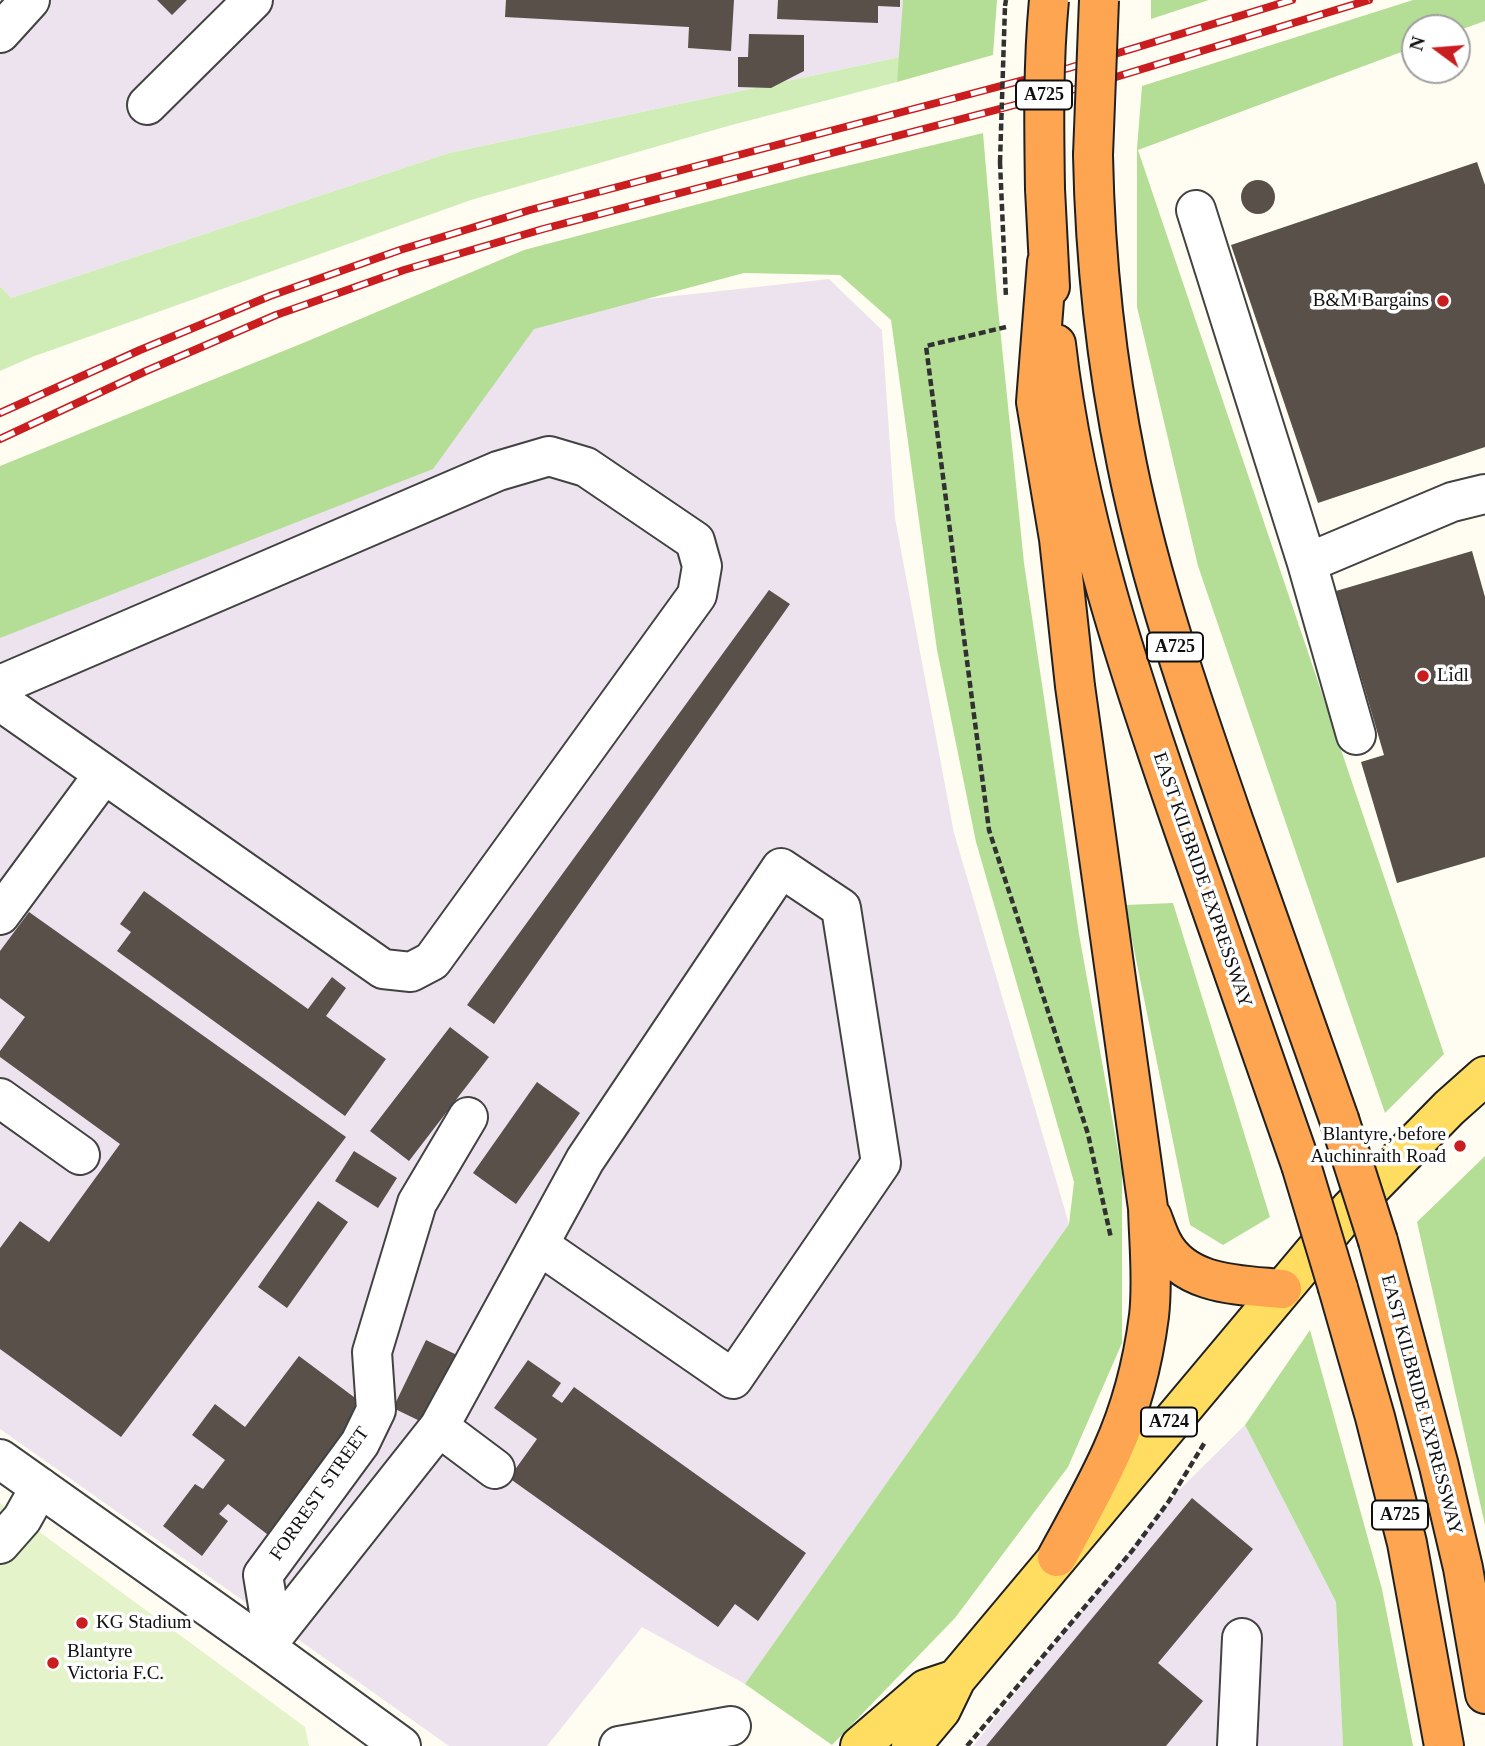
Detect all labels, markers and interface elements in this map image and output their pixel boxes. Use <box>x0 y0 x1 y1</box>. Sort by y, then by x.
north arrow <box>1401 14 1471 84</box>
text: N <box>1405 34 1429 53</box>
road number: A725 <box>1016 80 1072 110</box>
place label: B&M Bargains <box>1313 290 1429 312</box>
marker: B&M Bargains <box>1435 293 1451 309</box>
road number: A725 <box>1147 632 1203 662</box>
place label: Lidl <box>1437 665 1469 687</box>
marker: Lidl <box>1415 668 1431 684</box>
street label: EAST KILBRIDE EXPRESSWAY <box>1148 749 1256 1011</box>
place label: Blantyre, before Auchinraith Road <box>1310 1124 1446 1168</box>
marker: Blantyre, before Auchinraith Road <box>1452 1138 1468 1154</box>
street label: EAST KILBRIDE EXPRESSWAY <box>1375 1272 1467 1538</box>
road number: A724 <box>1141 1408 1197 1436</box>
street label: FORREST STREET <box>265 1423 375 1565</box>
road number: A725 <box>1372 1500 1428 1530</box>
place label: KG Stadium <box>96 1612 192 1634</box>
marker: KG Stadium <box>74 1615 90 1631</box>
place label: Blantyre Victoria F.C. <box>67 1641 164 1685</box>
marker: Blantyre Victoria F.C. <box>45 1655 61 1671</box>

